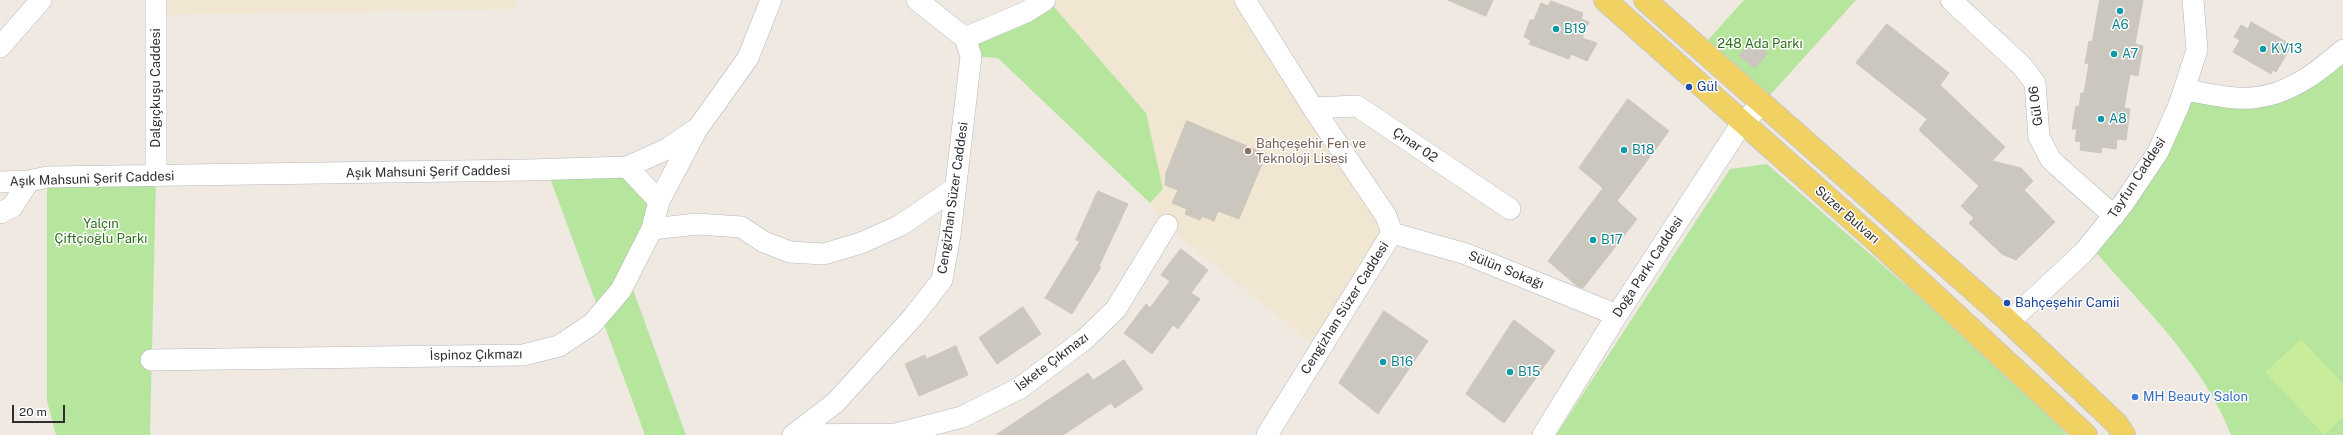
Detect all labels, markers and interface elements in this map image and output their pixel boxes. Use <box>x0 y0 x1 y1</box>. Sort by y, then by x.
marker: A6 <box>2115 6 2125 16</box>
place label: A6 <box>2111 17 2129 33</box>
place label: B19 <box>1564 21 1586 37</box>
marker: B19 <box>1551 24 1561 34</box>
street label: Dalgıçkuşu Caddesi <box>148 28 164 148</box>
park label: 248 Ada Parkı <box>1717 36 1803 52</box>
place label: KV13 <box>2271 41 2302 57</box>
marker: KV13 <box>2258 44 2268 54</box>
place label: A7 <box>2122 46 2138 62</box>
marker: A7 <box>2109 49 2119 59</box>
place label: Gül <box>1697 79 1718 95</box>
marker: Gül <box>1684 82 1694 92</box>
street label: Gül 06 <box>2026 85 2046 127</box>
place label: A8 <box>2109 111 2127 127</box>
marker: A8 <box>2096 114 2106 124</box>
street label: Cengizhan Süzer Caddesi <box>935 121 971 275</box>
street label: Çınar 02 <box>1390 124 1440 166</box>
street label: Tayfun Caddesi <box>2105 135 2169 221</box>
place label: Bahçeşehir Fen ve Teknoloji Lisesi <box>1256 136 1366 167</box>
place label: B18 <box>1632 142 1654 158</box>
marker: B18 <box>1619 145 1629 155</box>
marker: Bahçeşehir Fen ve Teknoloji Lisesi <box>1243 146 1253 156</box>
street label: Aşık Mahsuni Şerif Caddesi <box>345 163 511 181</box>
street label: Aşık Mahsuni Şerif Caddesi <box>9 168 175 190</box>
street label: Süzer Bulvarı <box>1812 183 1882 247</box>
street label: Doğa Parkı Caddesi <box>1610 214 1686 320</box>
park label: Yalçın Çiftçioğlu Parkı <box>55 216 147 247</box>
place label: B17 <box>1601 232 1623 248</box>
marker: B17 <box>1588 235 1598 245</box>
street label: Cengizhan Süzer Caddesi <box>1298 239 1392 377</box>
street label: Sülün Sokağı <box>1466 248 1546 292</box>
place label: Bahçeşehir Camii <box>2015 295 2120 311</box>
marker: Bahçeşehir Camii <box>2002 298 2012 308</box>
street label: İskete Çıkmazı <box>1013 330 1091 394</box>
street label: İspinoz Çıkmazı <box>430 346 522 364</box>
place label: B16 <box>1391 354 1413 370</box>
marker: B16 <box>1378 357 1388 367</box>
place label: B15 <box>1518 364 1540 380</box>
marker: B15 <box>1505 367 1515 377</box>
place label: MH Beauty Salon <box>2143 389 2248 405</box>
marker: MH Beauty Salon <box>2130 392 2140 402</box>
scale bar <box>14 397 67 423</box>
text: 20 m <box>19 405 47 419</box>

